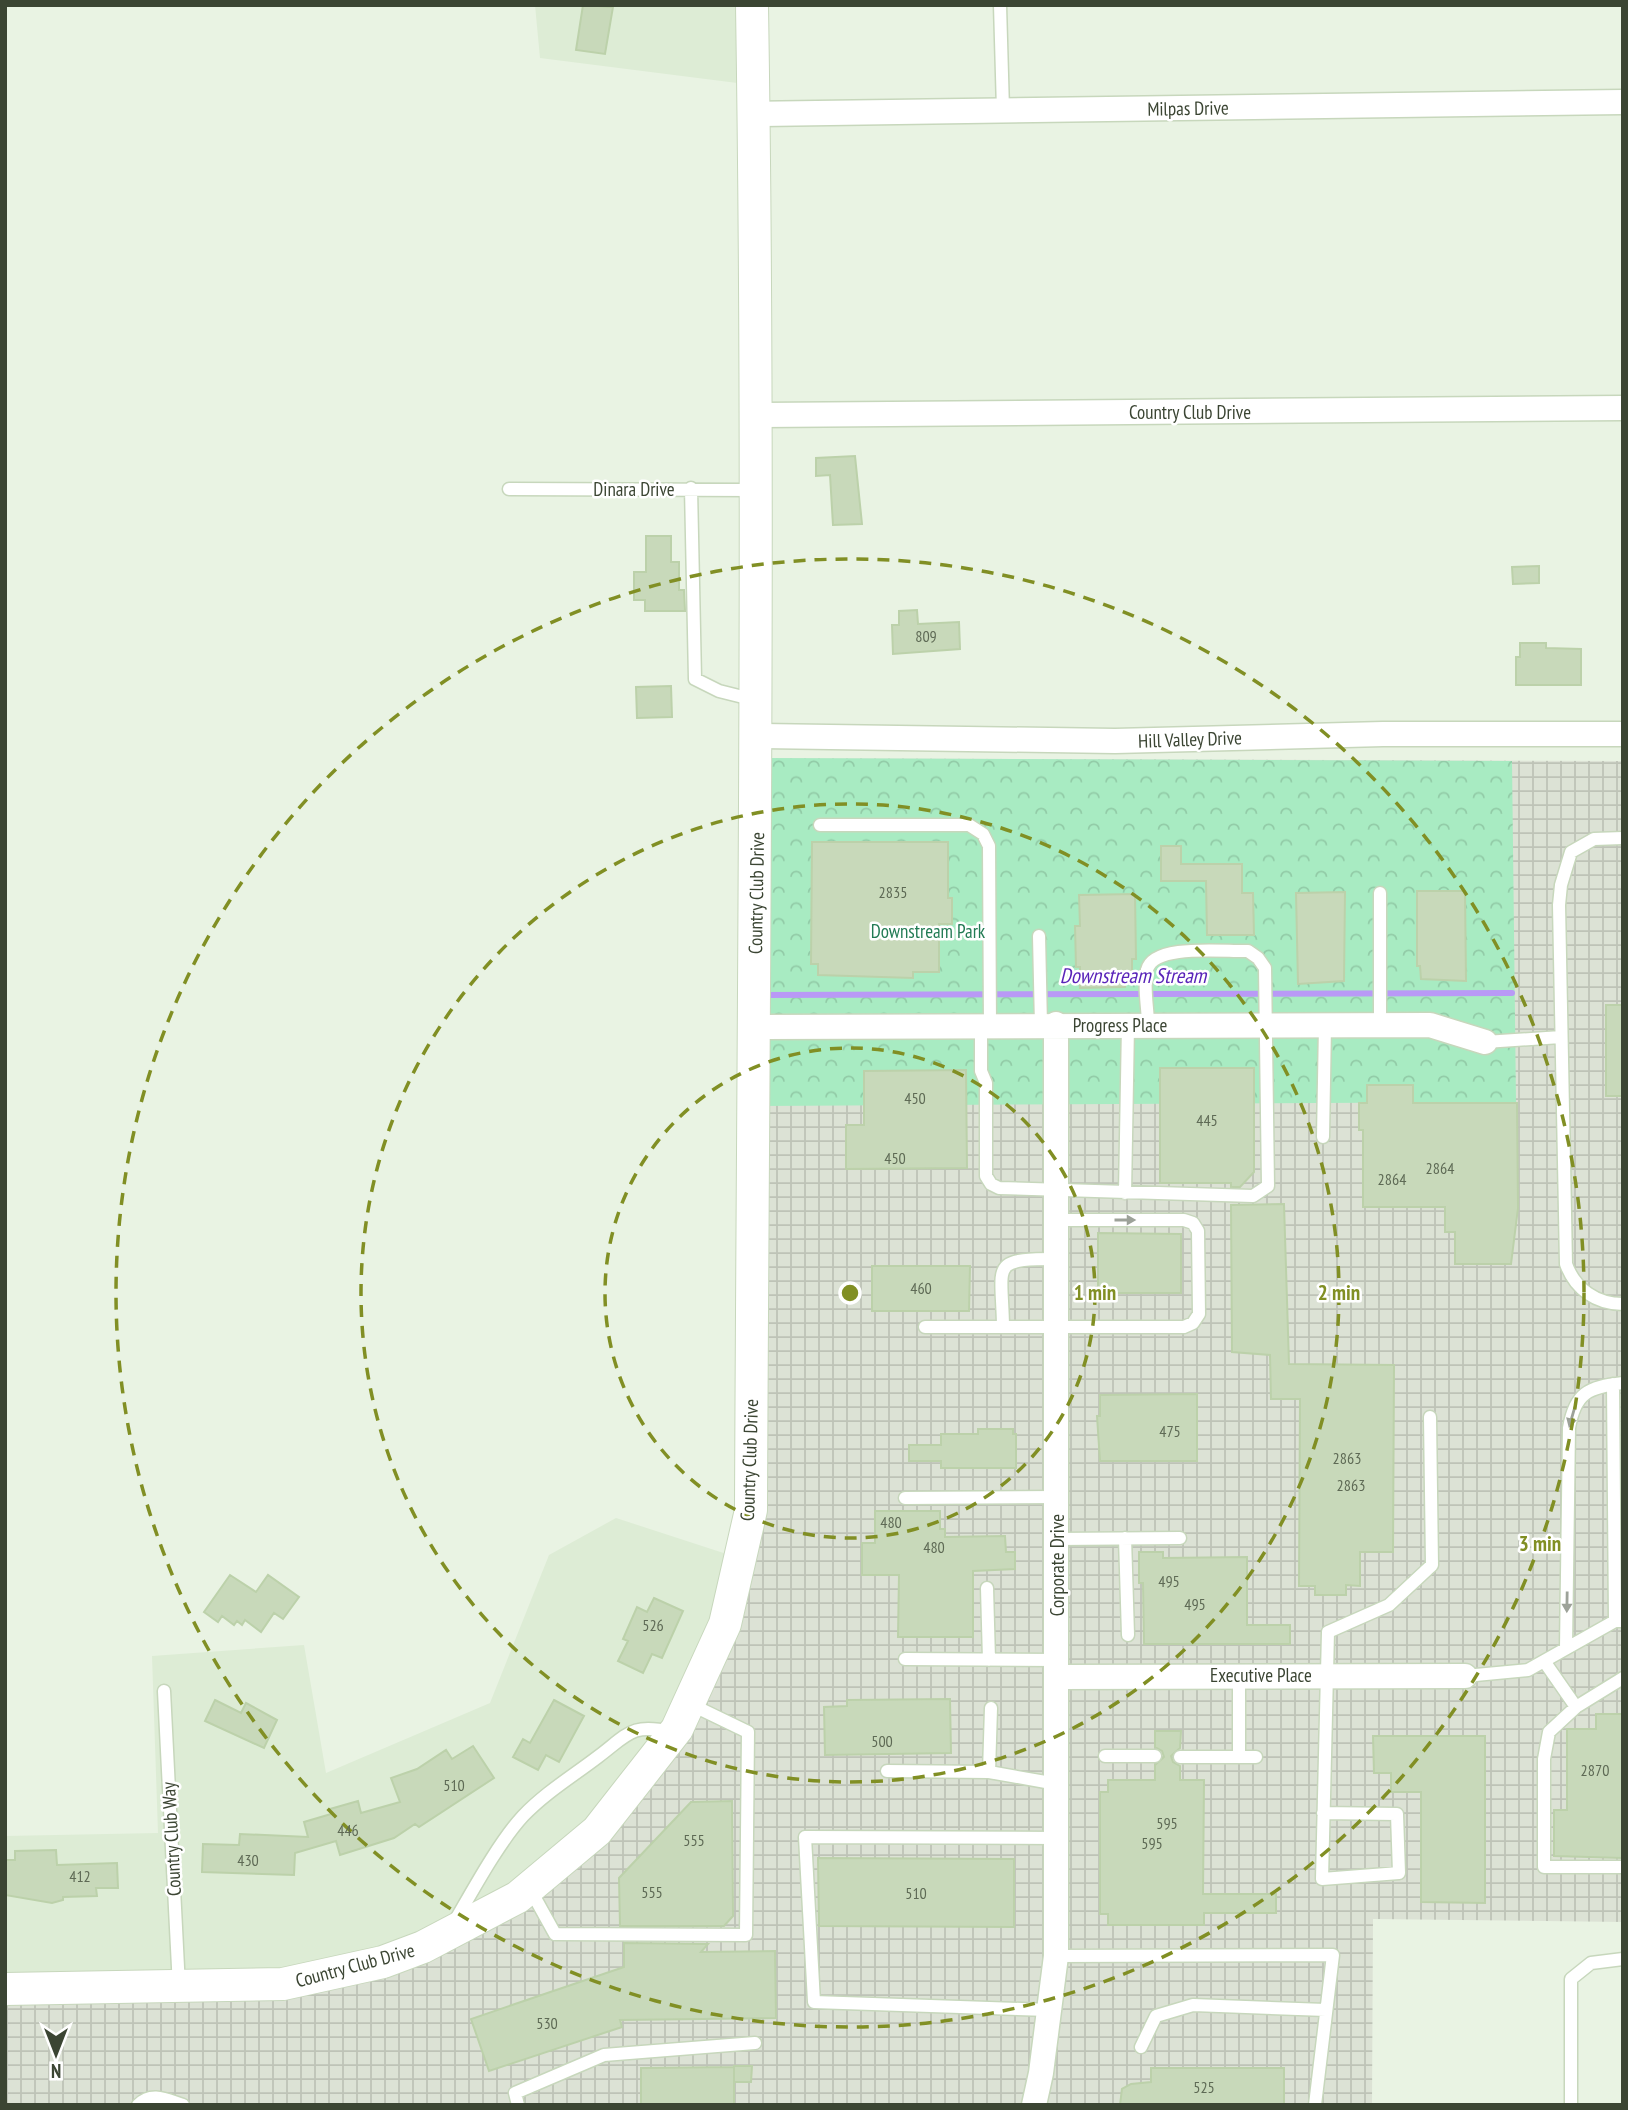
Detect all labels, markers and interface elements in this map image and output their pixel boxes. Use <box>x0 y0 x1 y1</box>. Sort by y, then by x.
street label: Milpas Drive <box>1147 95 1229 121</box>
street label: Country Club Drive <box>1129 400 1251 424</box>
street label: Dinara Drive <box>593 477 675 501</box>
house number: 809 <box>915 626 937 646</box>
street label: Hill Valley Drive <box>1138 725 1242 753</box>
street label: Country Club Drive <box>743 832 769 954</box>
house number: 2835 <box>879 882 907 902</box>
park label: Downstream Park <box>871 919 986 943</box>
water label: Downstream Stream <box>1060 962 1208 989</box>
street label: Progress Place <box>1073 1013 1167 1037</box>
house number: 450 <box>904 1088 926 1108</box>
house number: 445 <box>1196 1110 1218 1130</box>
house number: 450 <box>884 1148 906 1168</box>
house number: 2864 <box>1426 1158 1454 1178</box>
house number: 2864 <box>1378 1169 1406 1189</box>
one-way arrow <box>1114 1214 1136 1226</box>
house number: 460 <box>910 1278 932 1298</box>
text: 1 min <box>1074 1279 1116 1306</box>
text: 2 min <box>1318 1279 1360 1306</box>
centre of rings <box>838 1281 862 1305</box>
street label: Country Club Drive <box>735 1398 763 1521</box>
one-way arrow <box>1566 1406 1577 1428</box>
house number: 475 <box>1159 1421 1181 1441</box>
house number: 2863 <box>1333 1448 1361 1468</box>
house number: 2863 <box>1337 1475 1365 1495</box>
house number: 480 <box>880 1512 902 1532</box>
street label: Corporate Drive <box>1045 1514 1069 1616</box>
text: 3 min <box>1519 1530 1561 1557</box>
house number: 480 <box>923 1537 945 1557</box>
house number: 495 <box>1158 1571 1180 1591</box>
one-way arrow <box>1561 1592 1573 1614</box>
house number: 495 <box>1184 1594 1206 1614</box>
house number: 526 <box>642 1615 664 1635</box>
street label: Executive Place <box>1210 1663 1312 1687</box>
house number: 500 <box>871 1731 893 1751</box>
house number: 2870 <box>1581 1760 1609 1780</box>
house number: 510 <box>443 1775 465 1795</box>
street label: Country Club Way <box>156 1780 186 1897</box>
house number: 595 <box>1156 1813 1178 1833</box>
house number: 446 <box>337 1820 359 1840</box>
house number: 555 <box>683 1830 705 1850</box>
house number: 595 <box>1141 1833 1163 1853</box>
house number: 430 <box>237 1850 259 1870</box>
house number: 412 <box>69 1866 91 1886</box>
house number: 555 <box>641 1882 663 1902</box>
house number: 510 <box>905 1883 927 1903</box>
street label: Country Club Drive <box>293 1938 417 1992</box>
house number: 530 <box>536 2013 558 2033</box>
north arrow <box>21 2019 91 2089</box>
text: N <box>51 2059 61 2083</box>
house number: 525 <box>1193 2077 1215 2097</box>

